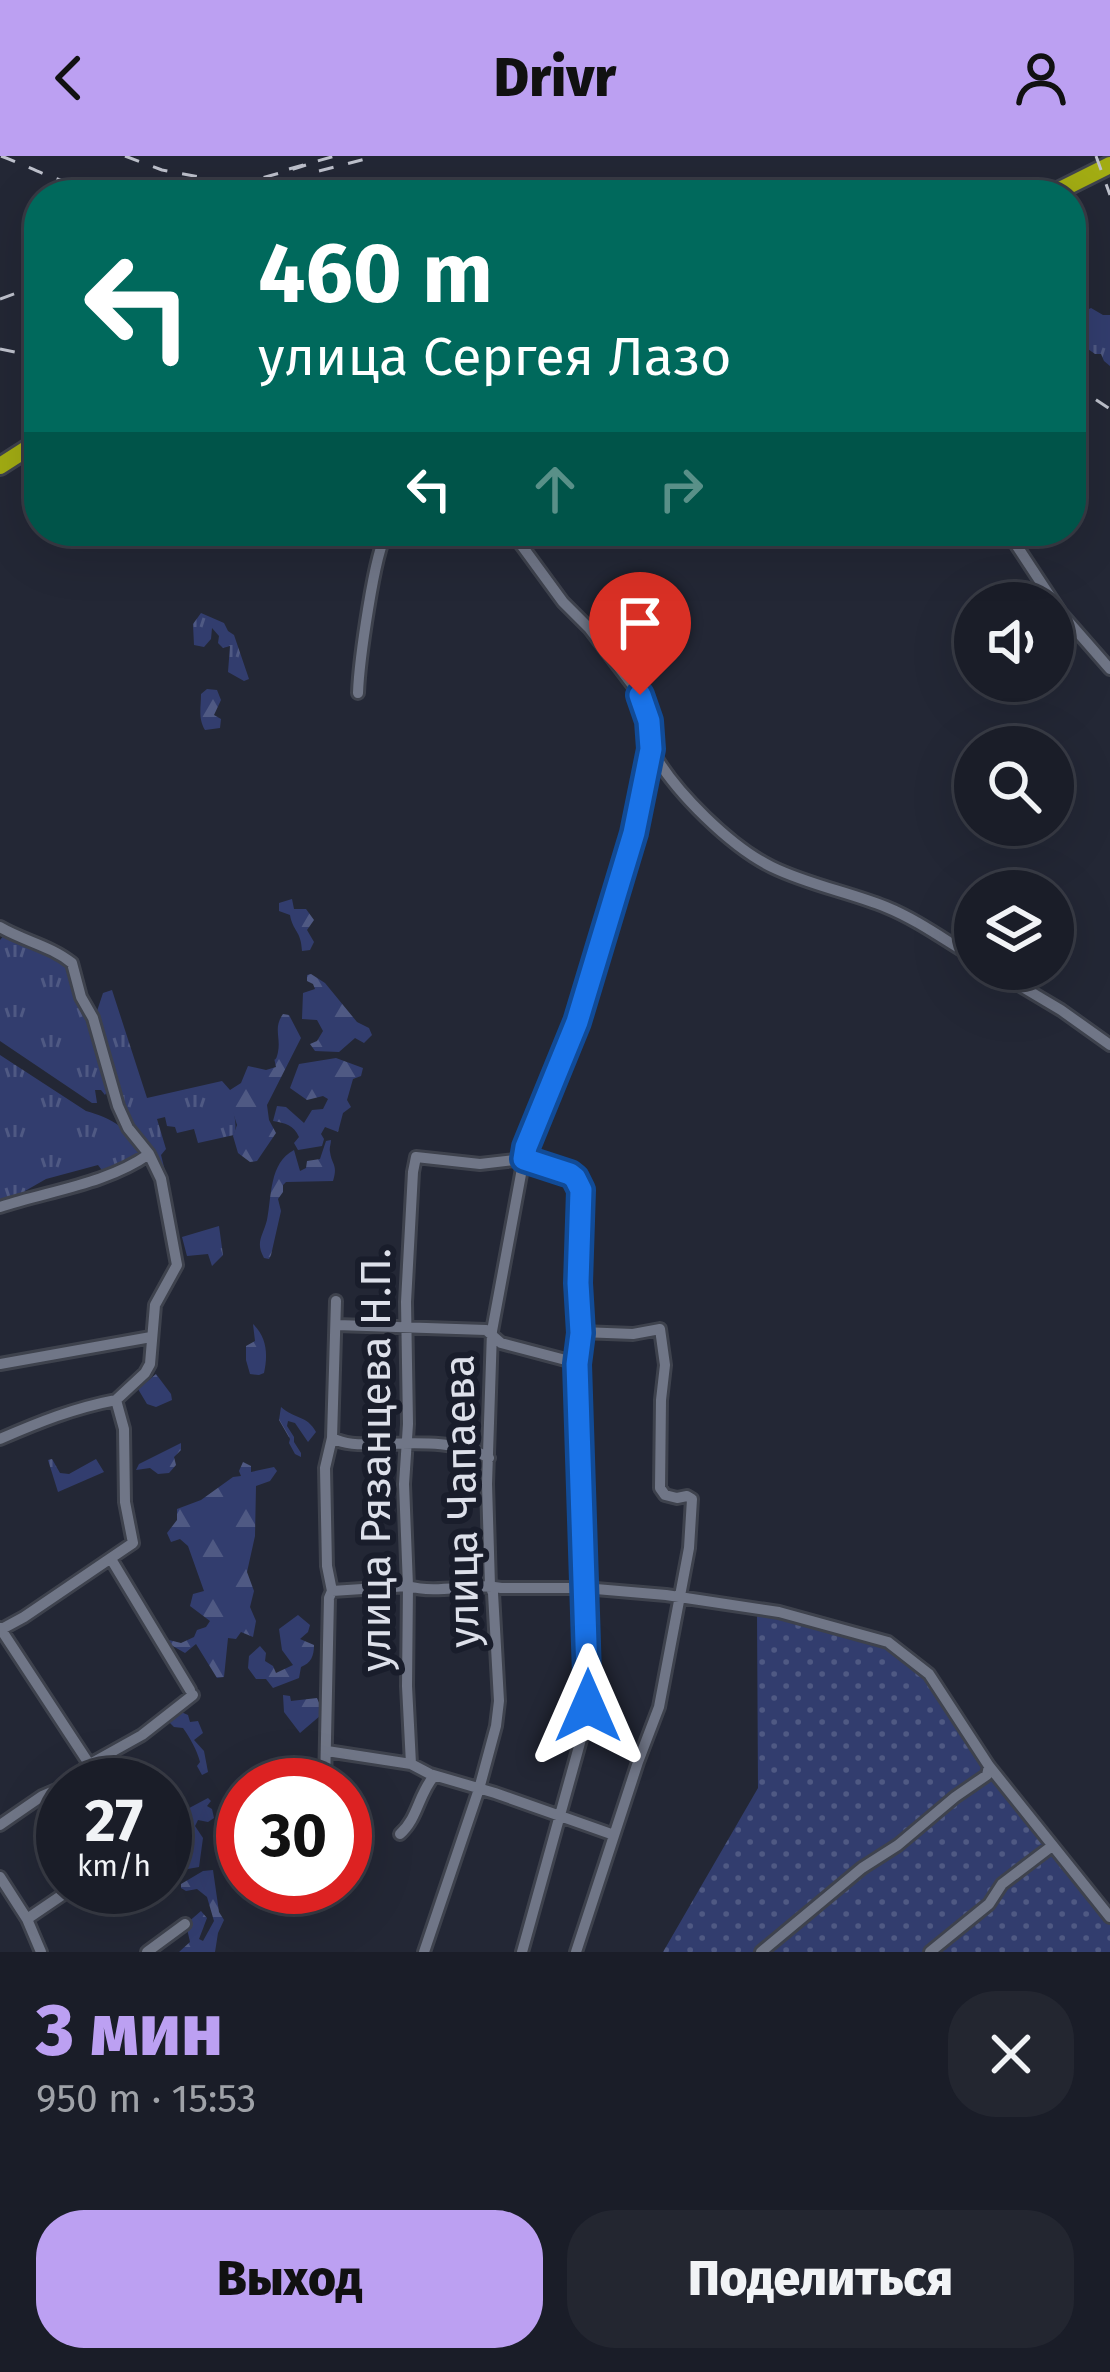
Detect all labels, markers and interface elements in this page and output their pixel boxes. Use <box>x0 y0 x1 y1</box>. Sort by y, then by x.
icon: back <box>36 45 102 111</box>
icon: person <box>1008 45 1074 111</box>
text: Drivr <box>494 46 616 110</box>
text: 460 m <box>258 223 493 324</box>
icon: left <box>60 228 216 384</box>
text: улица Сергея Лазо <box>258 325 731 389</box>
icon: left <box>396 456 462 522</box>
icon: ahead <box>522 456 588 522</box>
icon: right <box>648 456 714 522</box>
pin <box>589 572 691 695</box>
map controls <box>954 582 1074 990</box>
button: sound <box>954 582 1074 702</box>
icon: arrive <box>607 590 673 656</box>
button: search <box>954 726 1074 846</box>
button: layers <box>954 870 1074 990</box>
street label: улица Рязанцева Н.П. <box>351 1248 401 1672</box>
street label: улица Чапаева <box>434 1354 490 1648</box>
position arrow <box>525 1643 651 1769</box>
speed limit sign: 30 <box>216 1758 372 1914</box>
text: 27 <box>85 1785 143 1857</box>
text: km/h <box>77 1848 151 1884</box>
text: 3 мин <box>36 1988 223 2074</box>
button: close <box>948 1991 1074 2117</box>
text: 950 m · 15:53 <box>36 2076 256 2122</box>
button: Выход <box>36 2210 543 2348</box>
button: Поделиться <box>567 2210 1074 2348</box>

